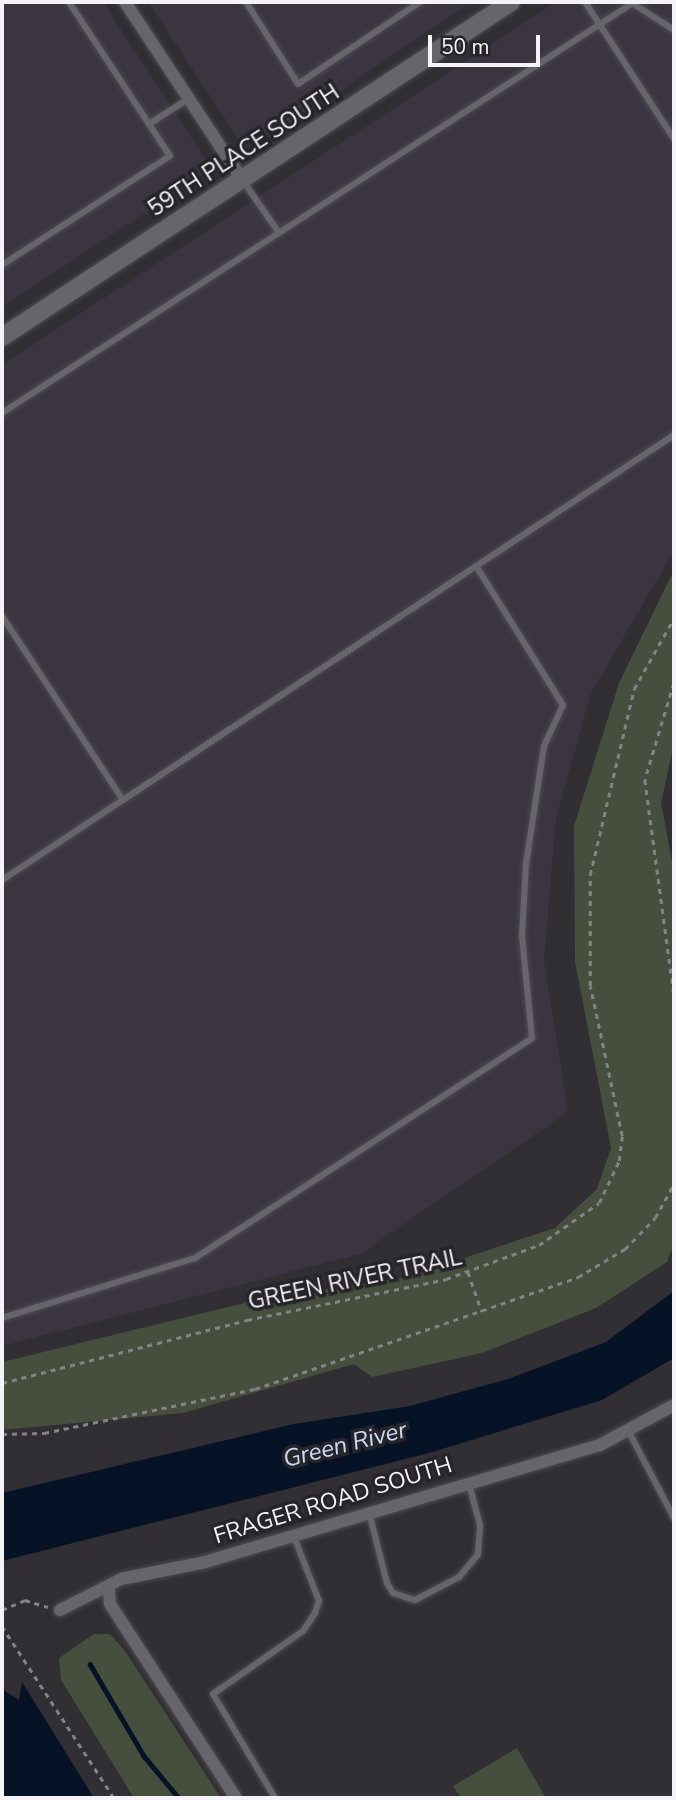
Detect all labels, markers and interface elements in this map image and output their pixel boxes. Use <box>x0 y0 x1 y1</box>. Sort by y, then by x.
scale bar <box>431 21 543 65</box>
text: 50 m <box>441 33 490 61</box>
street label: 59TH PLACE SOUTH <box>143 79 345 223</box>
street label: GREEN RIVER TRAIL <box>246 1244 464 1316</box>
water label: Green River <box>280 1416 410 1474</box>
street label: FRAGER ROAD SOUTH <box>210 1452 456 1550</box>

